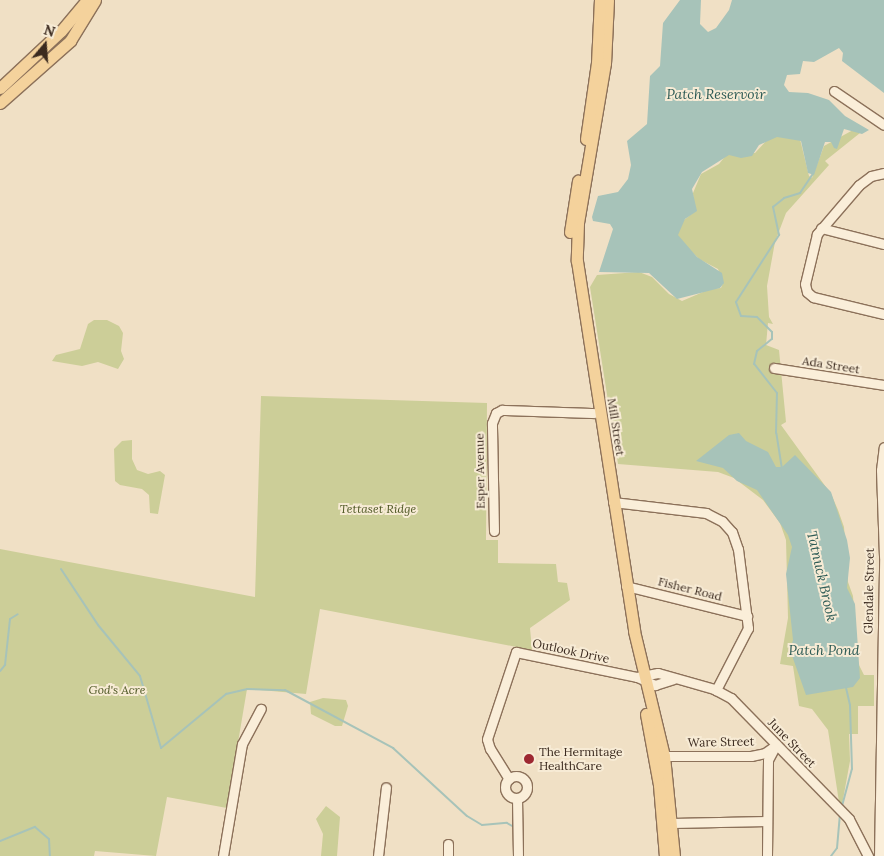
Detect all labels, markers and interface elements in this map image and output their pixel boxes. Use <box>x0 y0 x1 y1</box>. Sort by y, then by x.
north arrow <box>20 20 70 70</box>
text: N <box>42 20 58 41</box>
water label: Patch Reservoir <box>666 86 766 102</box>
street label: Ada Street <box>801 353 861 377</box>
street label: Mill Street <box>604 397 628 457</box>
street label: Esper Avenue <box>472 433 488 509</box>
park label: Tettaset Ridge <box>340 502 416 516</box>
water label: Tatnuck Brook <box>803 529 841 623</box>
street label: Glendale Street <box>861 548 877 634</box>
street label: Fisher Road <box>657 574 723 604</box>
street label: Outlook Drive <box>531 636 611 666</box>
water label: Patch Pond <box>788 642 860 658</box>
park label: God's Acre <box>89 683 145 697</box>
street label: June Street <box>765 715 819 771</box>
street label: Ware Street <box>688 734 754 750</box>
place label: The Hermitage HealthCare <box>539 745 623 773</box>
marker: The Hermitage HealthCare <box>523 753 535 765</box>

